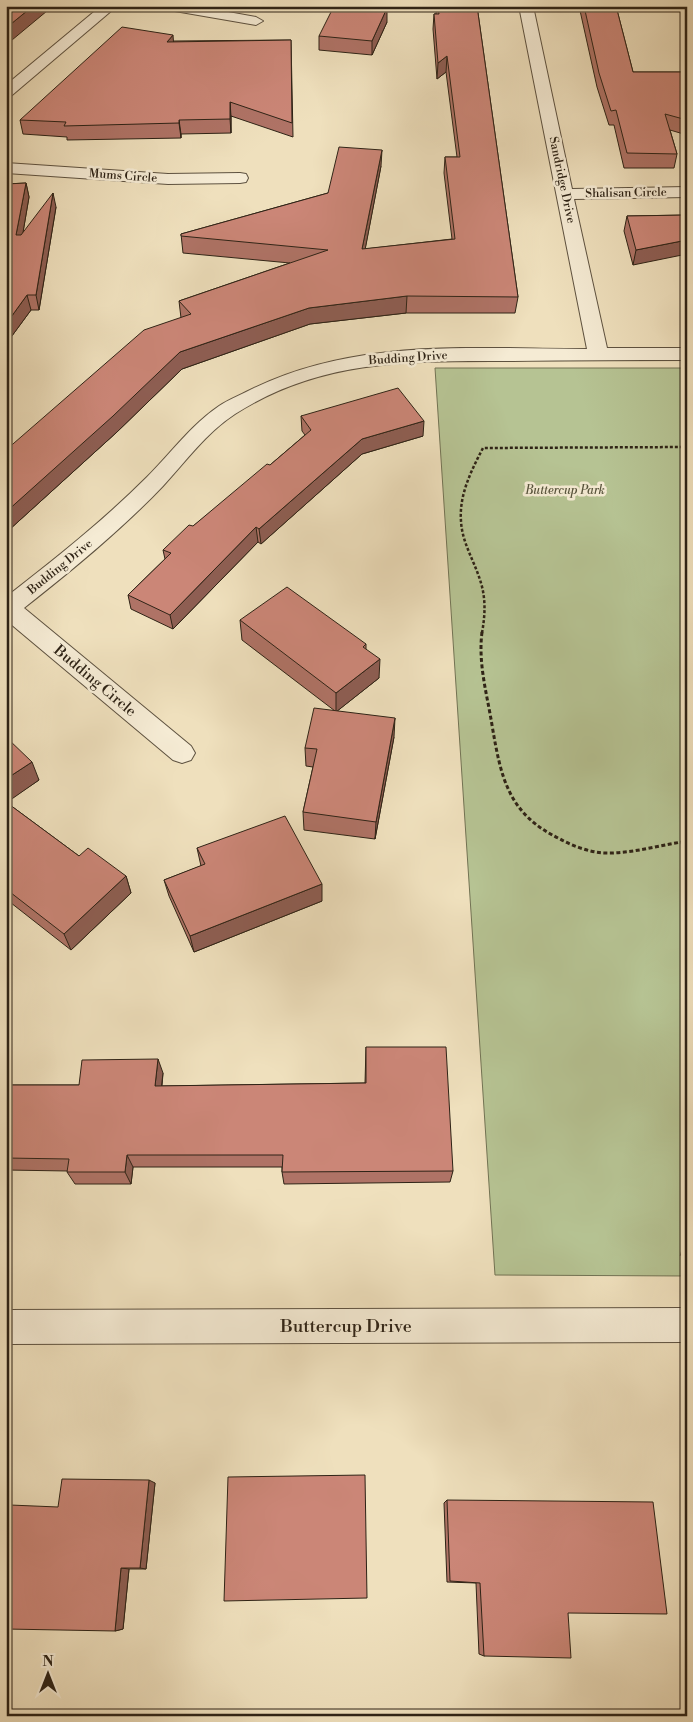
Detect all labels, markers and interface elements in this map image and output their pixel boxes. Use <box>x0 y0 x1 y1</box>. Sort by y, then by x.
street label: Sandridge Drive <box>545 135 579 225</box>
street label: Mums Circle <box>88 166 158 186</box>
street label: Shalisan Circle <box>585 185 667 201</box>
street label: Budding Drive <box>367 348 448 368</box>
park label: Buttercup Park <box>524 483 605 498</box>
street label: Budding Drive <box>24 536 96 598</box>
street label: Budding Circle <box>49 640 140 721</box>
street label: Buttercup Drive <box>279 1315 412 1338</box>
north arrow <box>22 1650 72 1700</box>
text: N <box>42 1653 54 1671</box>

